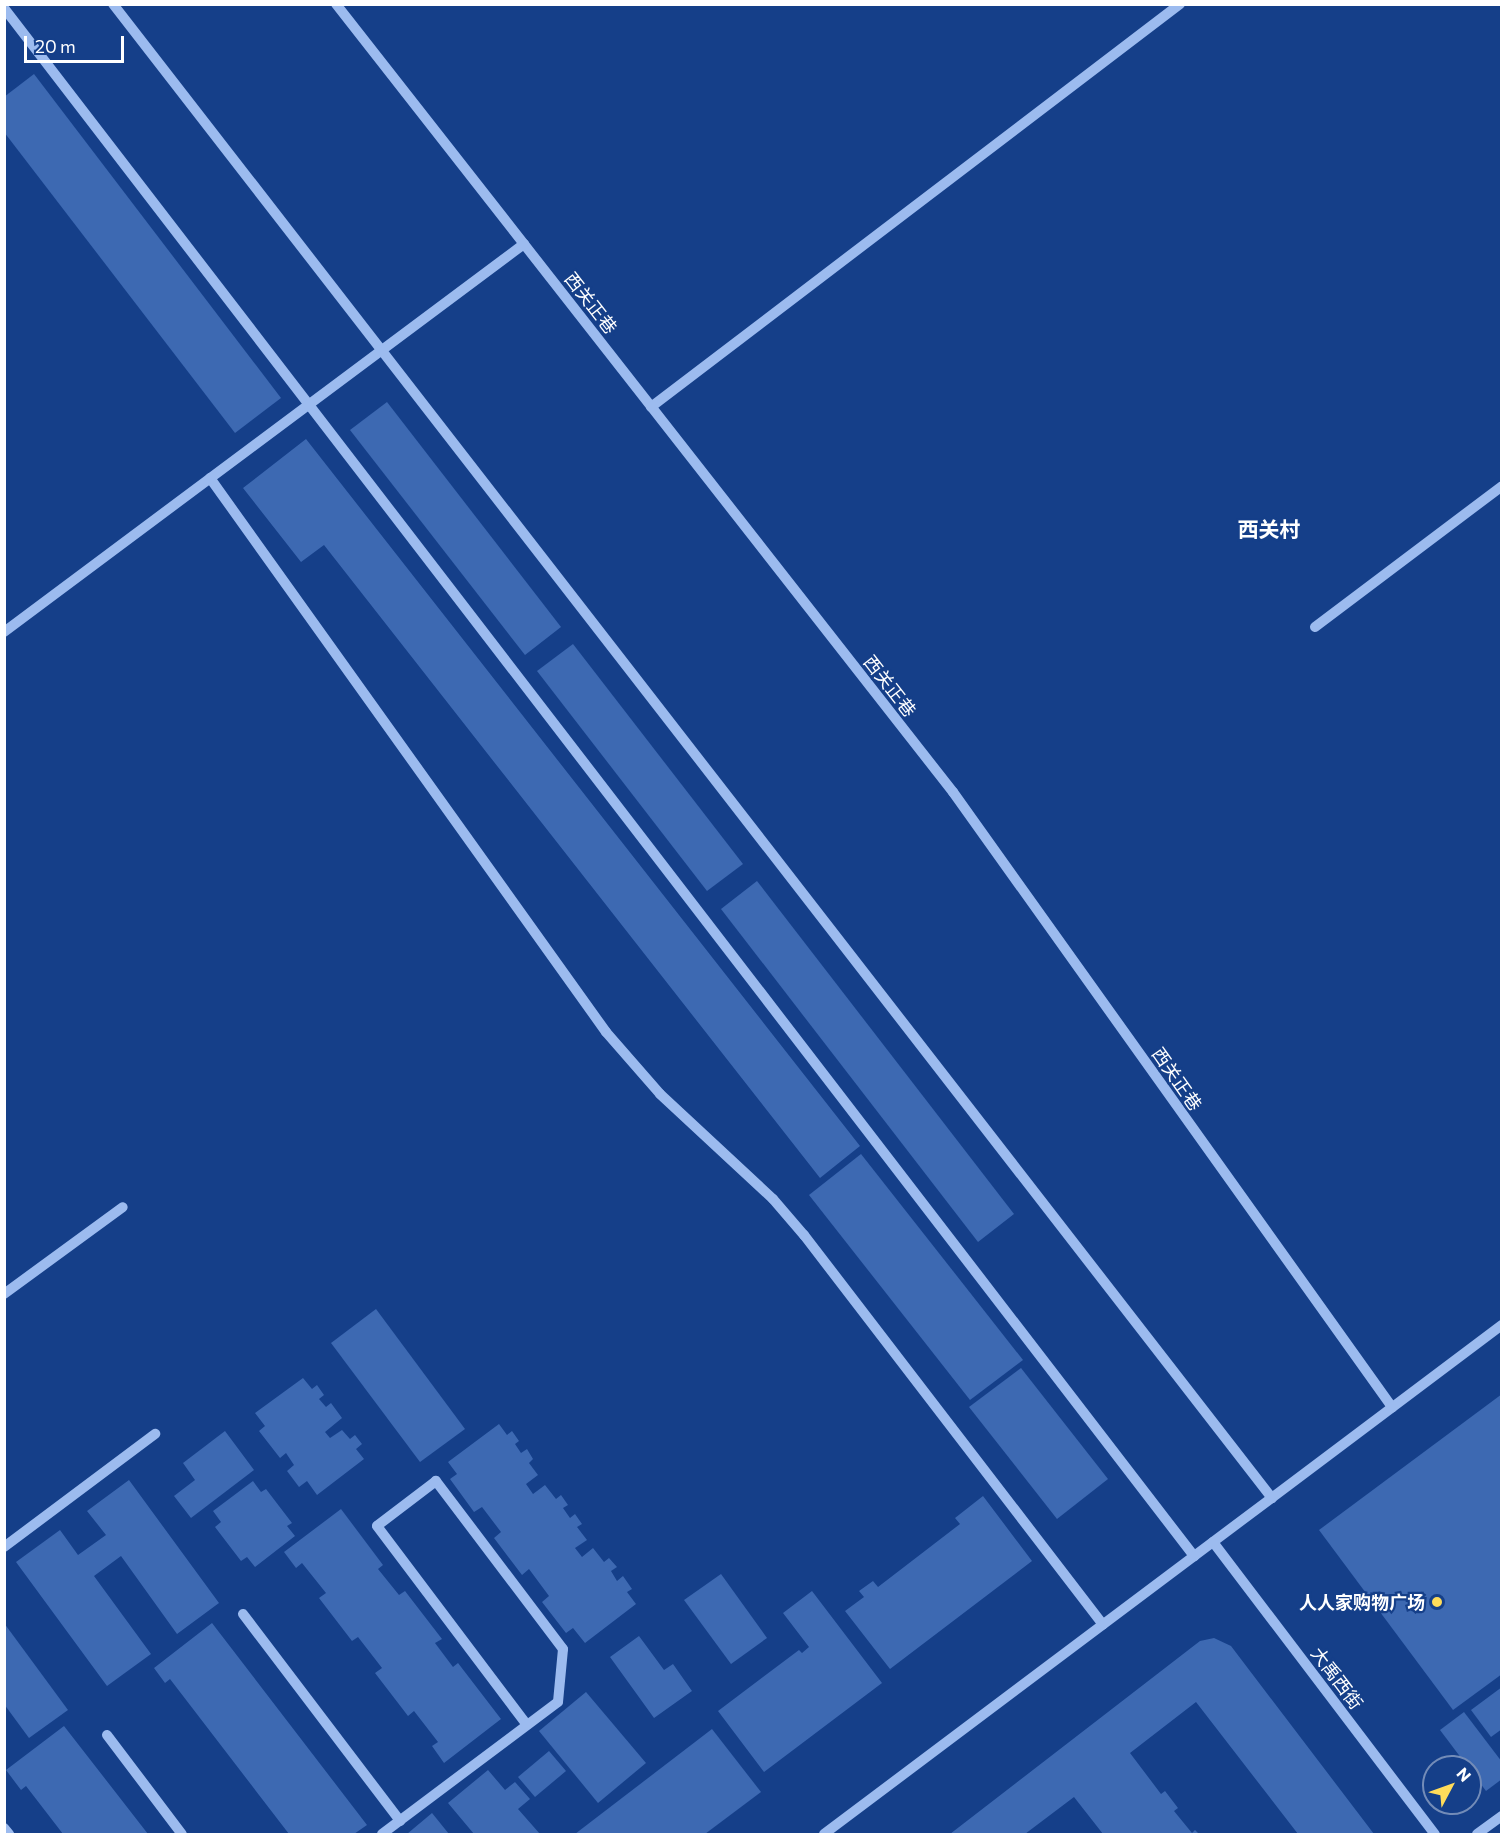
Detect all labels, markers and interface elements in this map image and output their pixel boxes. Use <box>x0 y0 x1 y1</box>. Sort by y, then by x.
scale bar <box>27 24 128 62</box>
text: 20 m <box>35 35 76 57</box>
street label: 西关正巷 <box>560 268 622 338</box>
district label: 西关村 <box>1238 516 1300 542</box>
street label: 西关正巷 <box>859 651 921 721</box>
street label: 西关正巷 <box>1148 1043 1206 1115</box>
place label: 人人家购物广场 <box>1299 1591 1425 1613</box>
marker: 人人家购物广场 <box>1430 1595 1444 1609</box>
street label: 大禹西街 <box>1307 1643 1367 1713</box>
north arrow <box>1422 1755 1482 1815</box>
text: N <box>1453 1763 1476 1785</box>

